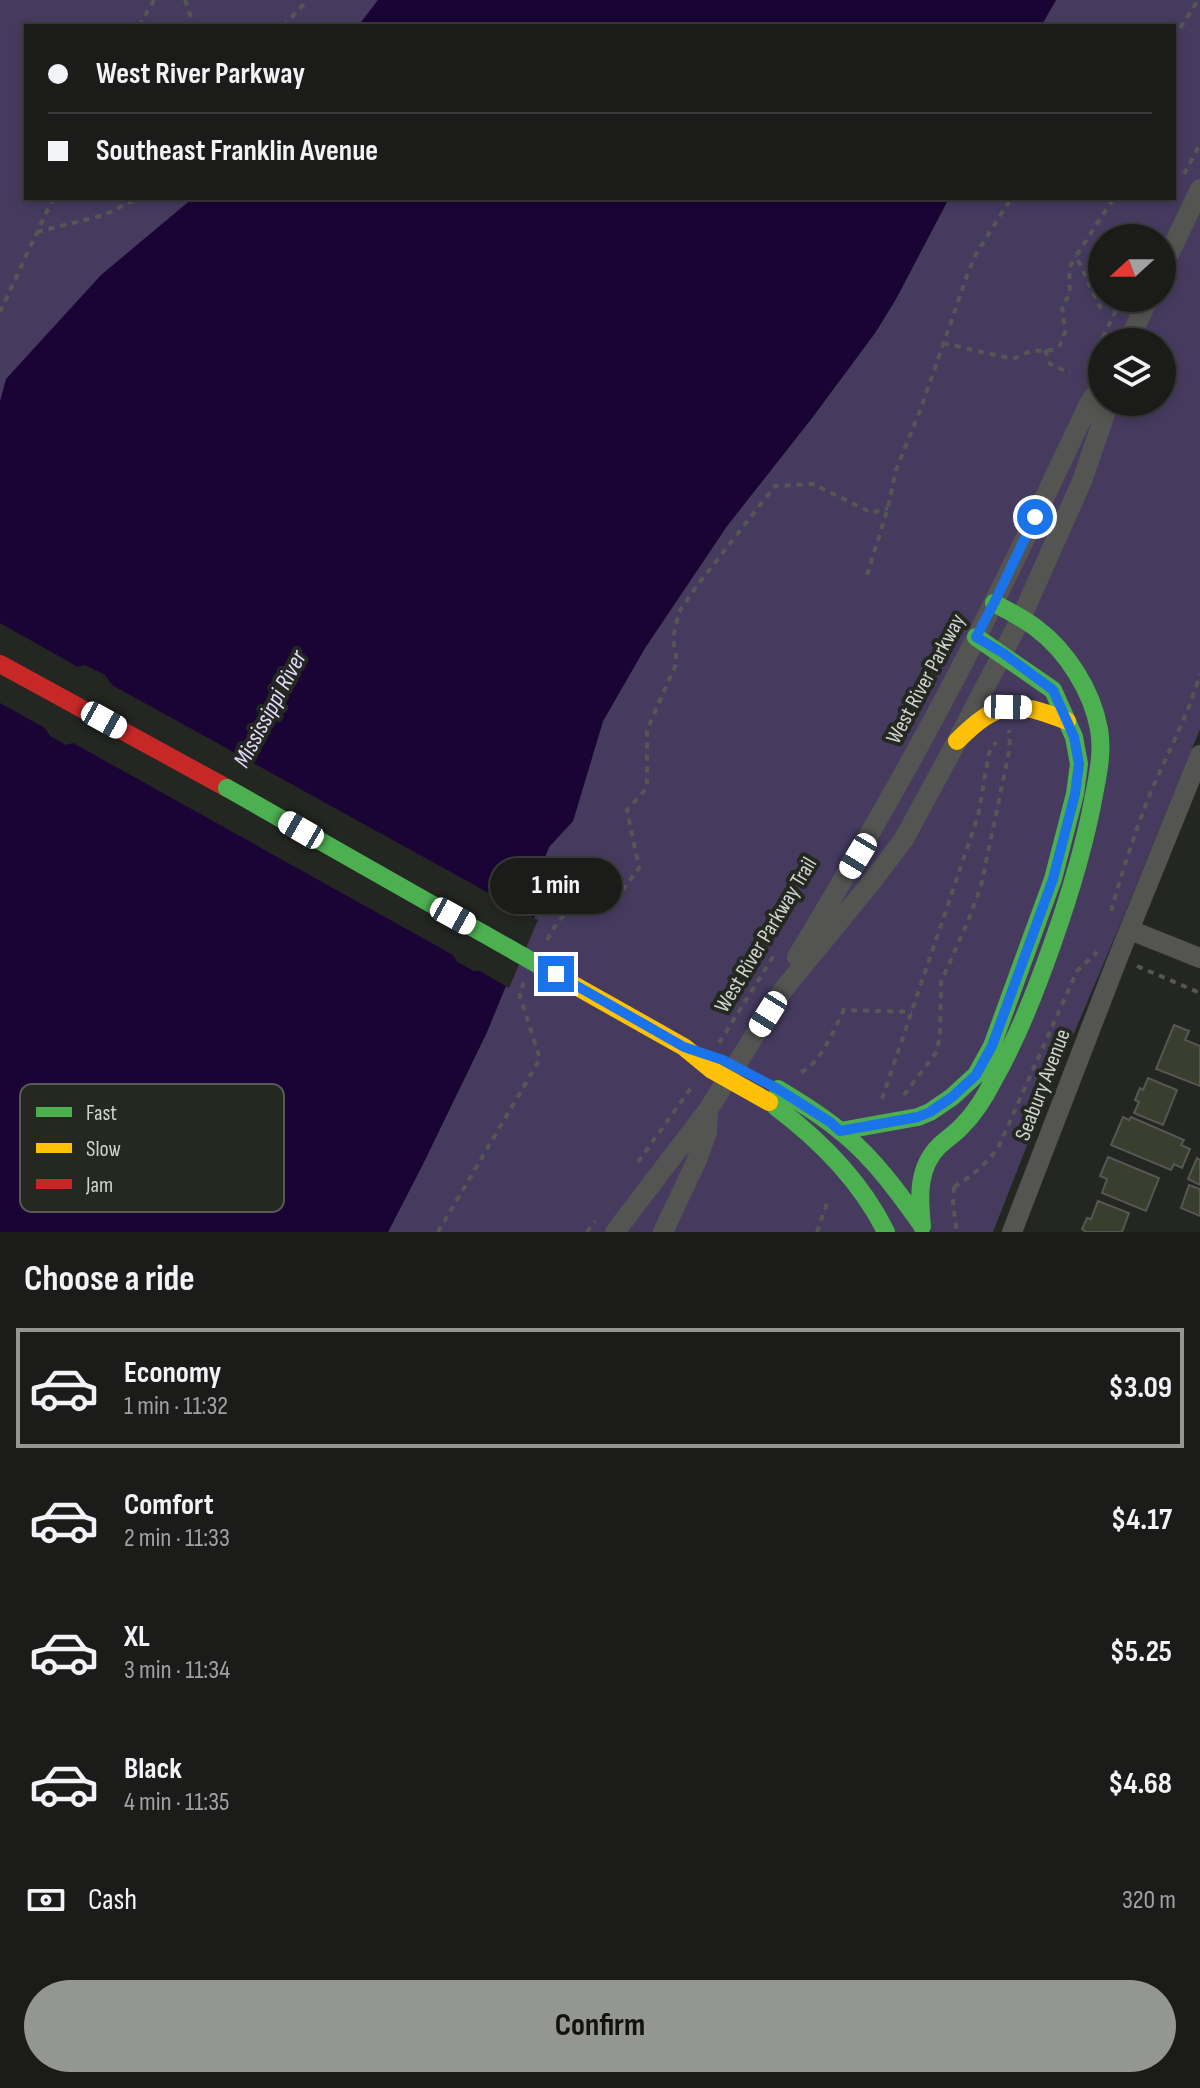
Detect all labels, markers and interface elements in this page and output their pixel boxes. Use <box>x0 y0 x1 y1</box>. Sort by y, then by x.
text: West River Parkway <box>96 56 305 92</box>
text: Southeast Franklin Avenue <box>96 133 378 169</box>
north arrow <box>1088 224 1176 312</box>
map controls <box>1088 224 1176 416</box>
button: layers <box>1088 328 1176 416</box>
route start <box>1017 499 1053 535</box>
street label: West River Parkway <box>880 609 972 749</box>
water label: Mississippi River <box>227 644 313 772</box>
car <box>984 695 1032 719</box>
car <box>77 698 131 742</box>
car <box>274 808 328 852</box>
car <box>835 829 881 883</box>
street label: West River Parkway Trail <box>709 852 823 1018</box>
callout: 1 min <box>490 858 622 914</box>
text: 1 min <box>532 870 580 901</box>
car <box>426 894 480 938</box>
route end <box>538 956 574 992</box>
car <box>745 987 791 1041</box>
street label: Seabury Avenue <box>1009 1025 1077 1145</box>
legend <box>20 1084 284 1212</box>
text: Fast <box>86 1100 117 1127</box>
text: Slow <box>86 1136 121 1163</box>
text: Jam <box>85 1172 113 1199</box>
text: Choose a ride <box>24 1258 195 1301</box>
icon: car <box>28 1352 100 1424</box>
text: Economy <box>124 1355 221 1391</box>
text: $3.09 <box>1109 1370 1172 1406</box>
text: 1 min · 11:32 <box>124 1391 228 1422</box>
icon: car <box>28 1484 100 1556</box>
text: Comfort <box>124 1487 214 1523</box>
text: $4.17 <box>1111 1502 1172 1538</box>
text: 2 min · 11:33 <box>124 1523 230 1554</box>
icon: car <box>28 1616 100 1688</box>
text: XL <box>124 1619 150 1655</box>
text: $5.25 <box>1110 1634 1172 1670</box>
text: 3 min · 11:34 <box>124 1655 230 1686</box>
icon: car <box>28 1748 100 1820</box>
text: Black <box>124 1751 182 1787</box>
text: $4.68 <box>1108 1766 1172 1802</box>
text: 4 min · 11:35 <box>124 1787 230 1818</box>
icon: cash <box>24 1878 68 1922</box>
text: Cash <box>88 1882 137 1918</box>
text: 320 m <box>1122 1885 1176 1916</box>
button: Confirm <box>24 1980 1176 2072</box>

